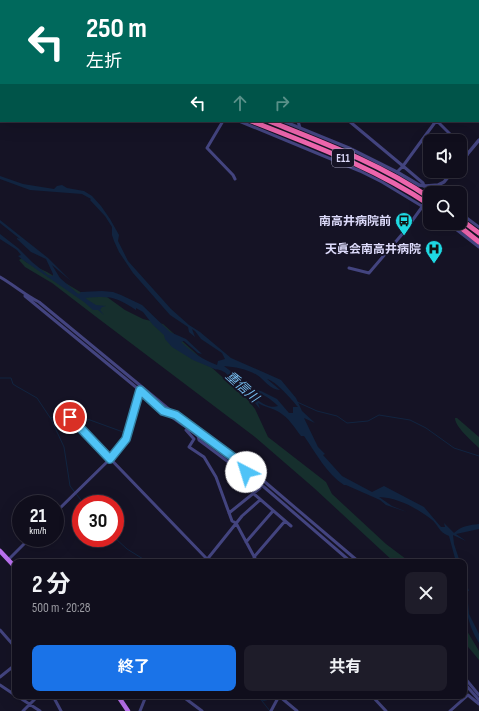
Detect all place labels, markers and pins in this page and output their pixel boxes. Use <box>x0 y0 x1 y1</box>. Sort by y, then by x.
bus stop icon: 南高井病院前 <box>394 211 414 236</box>
place label: 南高井病院前 <box>319 214 391 229</box>
hospital icon: 天眞会南高井病院 <box>424 239 444 264</box>
place label: 天眞会南高井病院 <box>325 242 421 257</box>
pin <box>53 400 87 434</box>

